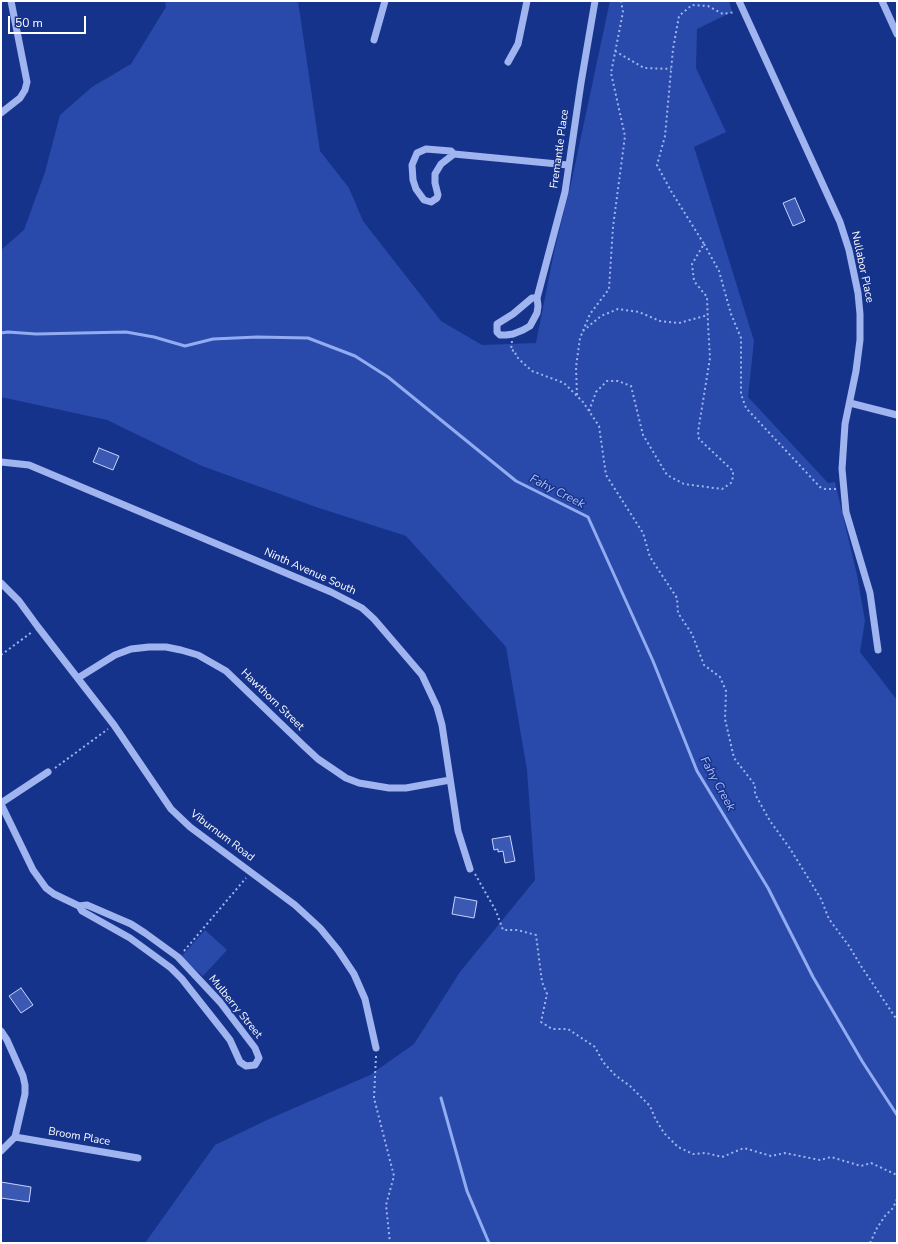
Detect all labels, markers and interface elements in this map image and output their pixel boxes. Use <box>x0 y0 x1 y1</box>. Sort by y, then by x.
scale bar <box>10 8 88 34</box>
text: 50 m <box>15 15 43 31</box>
street label: Fremantle Place <box>548 109 572 189</box>
street label: Nullabor Place <box>848 230 876 304</box>
water label: Fahy Creek <box>527 472 587 512</box>
street label: Ninth Avenue South <box>262 546 358 598</box>
street label: Hawthorn Street <box>238 667 306 733</box>
water label: Fahy Creek <box>696 754 738 814</box>
street label: Viburnum Road <box>187 808 257 864</box>
street label: Mulberry Street <box>205 973 265 1041</box>
street label: Broom Place <box>47 1125 111 1149</box>

